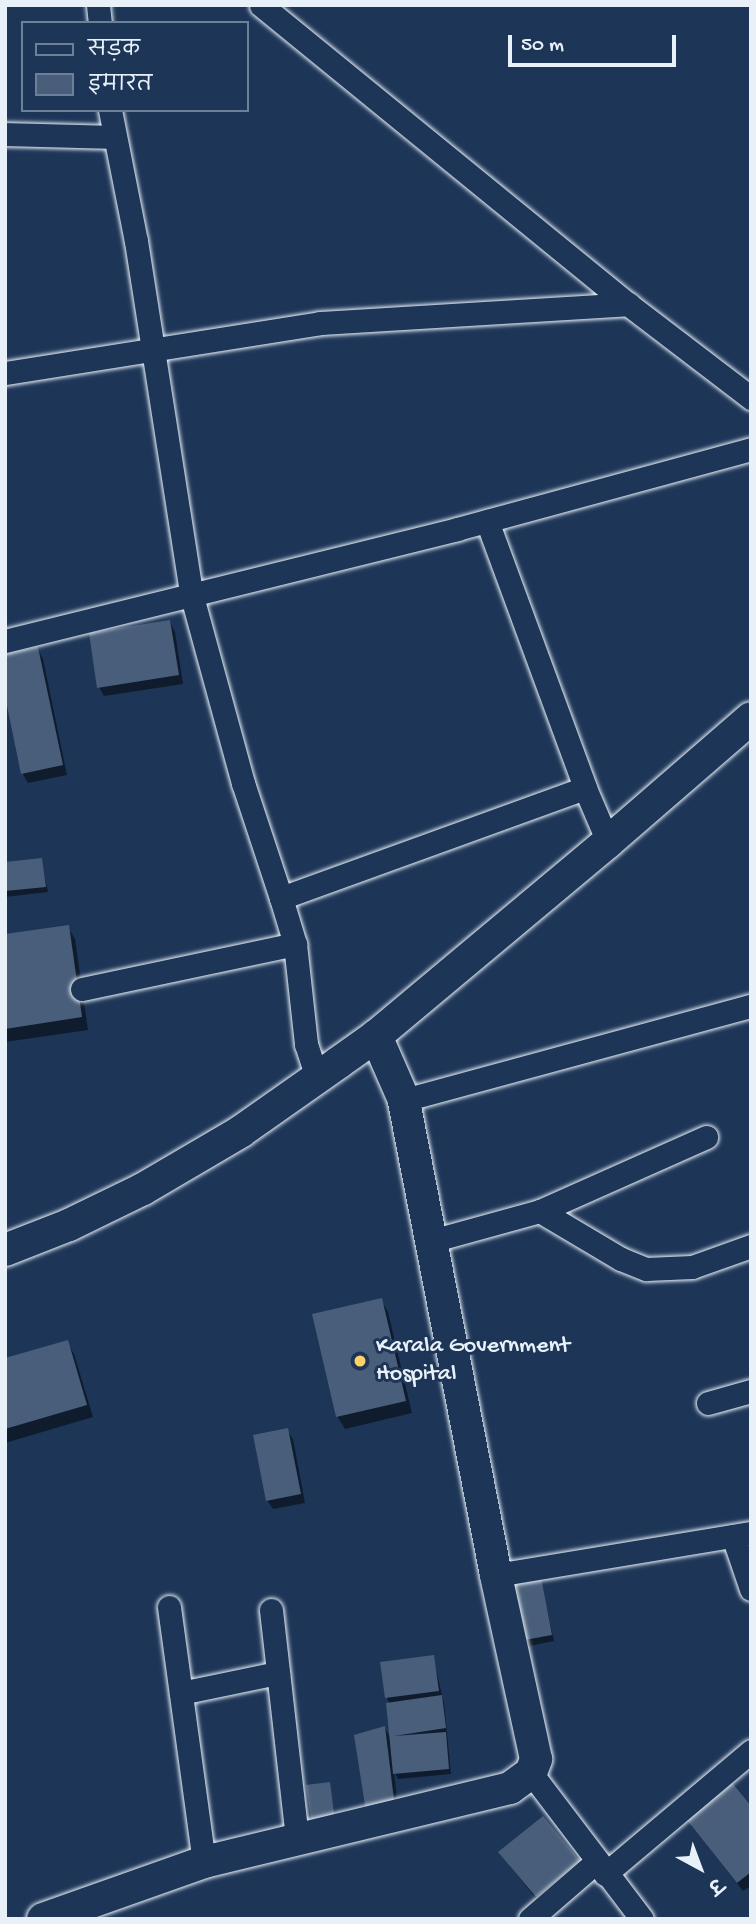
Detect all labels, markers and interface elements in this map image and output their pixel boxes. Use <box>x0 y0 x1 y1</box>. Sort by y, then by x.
legend <box>21 21 248 112</box>
scale bar <box>511 21 679 65</box>
text: 50 m <box>521 34 564 59</box>
text: सड़क <box>88 39 140 64</box>
text: इमारत <box>88 74 152 99</box>
place label: Karala Government Hospital <box>376 1333 570 1389</box>
marker: Karala Government Hospital <box>350 1351 370 1371</box>
north arrow <box>665 1833 735 1903</box>
text: उ <box>702 1871 726 1897</box>

